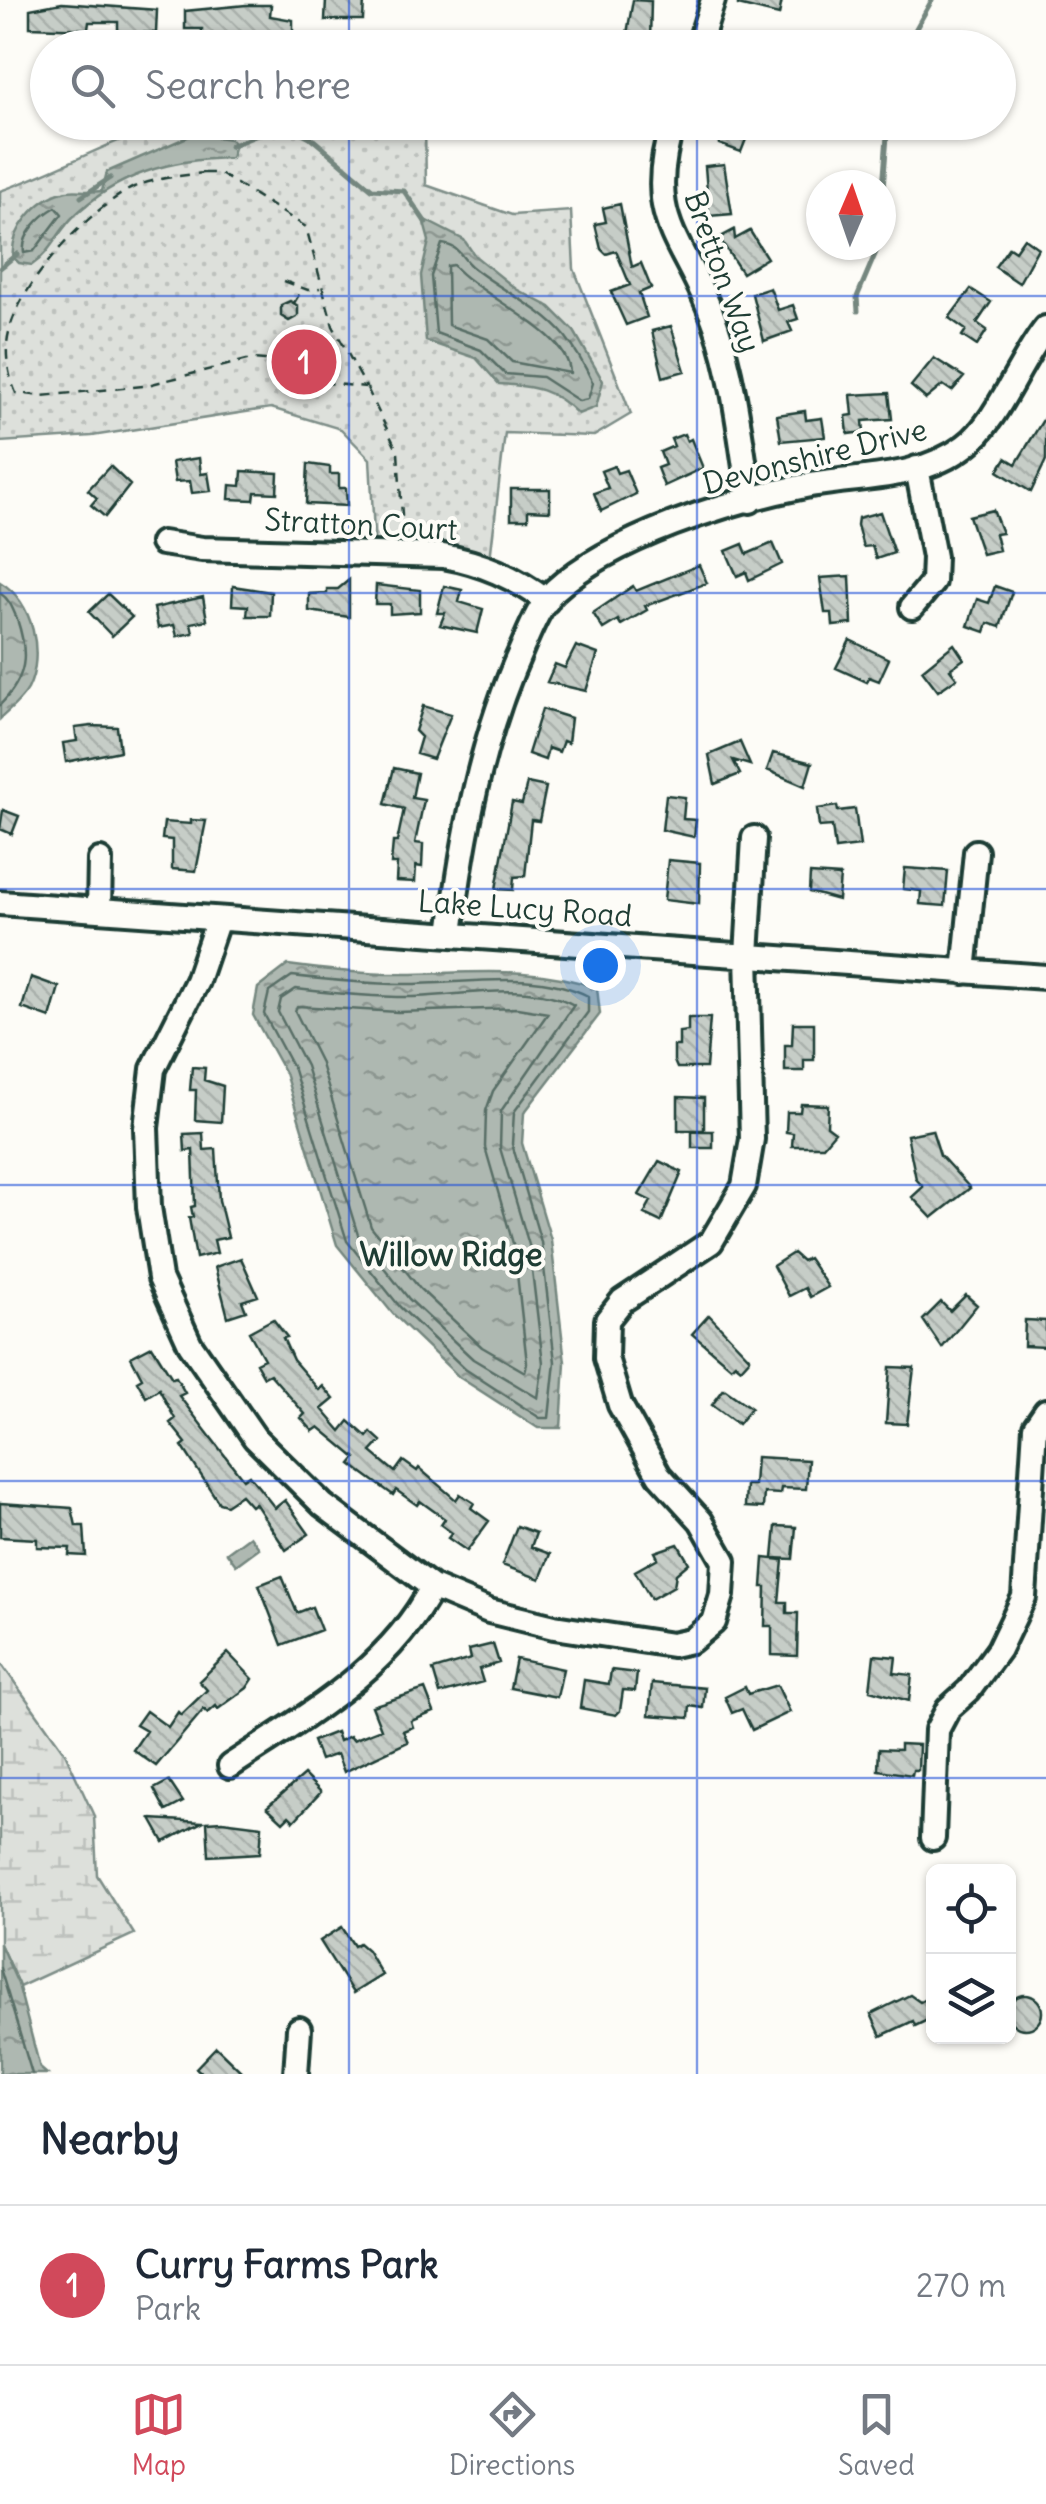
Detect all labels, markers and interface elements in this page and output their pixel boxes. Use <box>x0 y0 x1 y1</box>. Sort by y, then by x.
search box <box>30 30 1016 140</box>
icon: search <box>65 58 120 113</box>
text: Search here <box>145 62 351 109</box>
north arrow <box>806 170 896 260</box>
street label: Bretton Way <box>676 186 770 358</box>
pin: 1 <box>272 324 336 400</box>
street label: Devonshire Drive <box>699 410 931 502</box>
street label: Stratton Court <box>264 500 458 548</box>
street label: Lake Lucy Road <box>417 882 634 934</box>
your location <box>575 940 626 991</box>
district label: Willow Ridge <box>360 1234 542 1275</box>
map controls <box>926 1864 1016 2044</box>
button: locate <box>926 1864 1016 1954</box>
button: layers <box>926 1954 1016 2044</box>
text: Nearby <box>40 2113 179 2165</box>
text: Curry Farms Park <box>135 2241 438 2288</box>
text: 1 <box>66 2265 79 2306</box>
text: 270 m <box>916 2265 1006 2306</box>
text: Park <box>135 2288 201 2329</box>
tab: Map <box>131 2387 186 2483</box>
tab: Directions <box>449 2387 575 2483</box>
tab: Saved <box>838 2387 915 2483</box>

